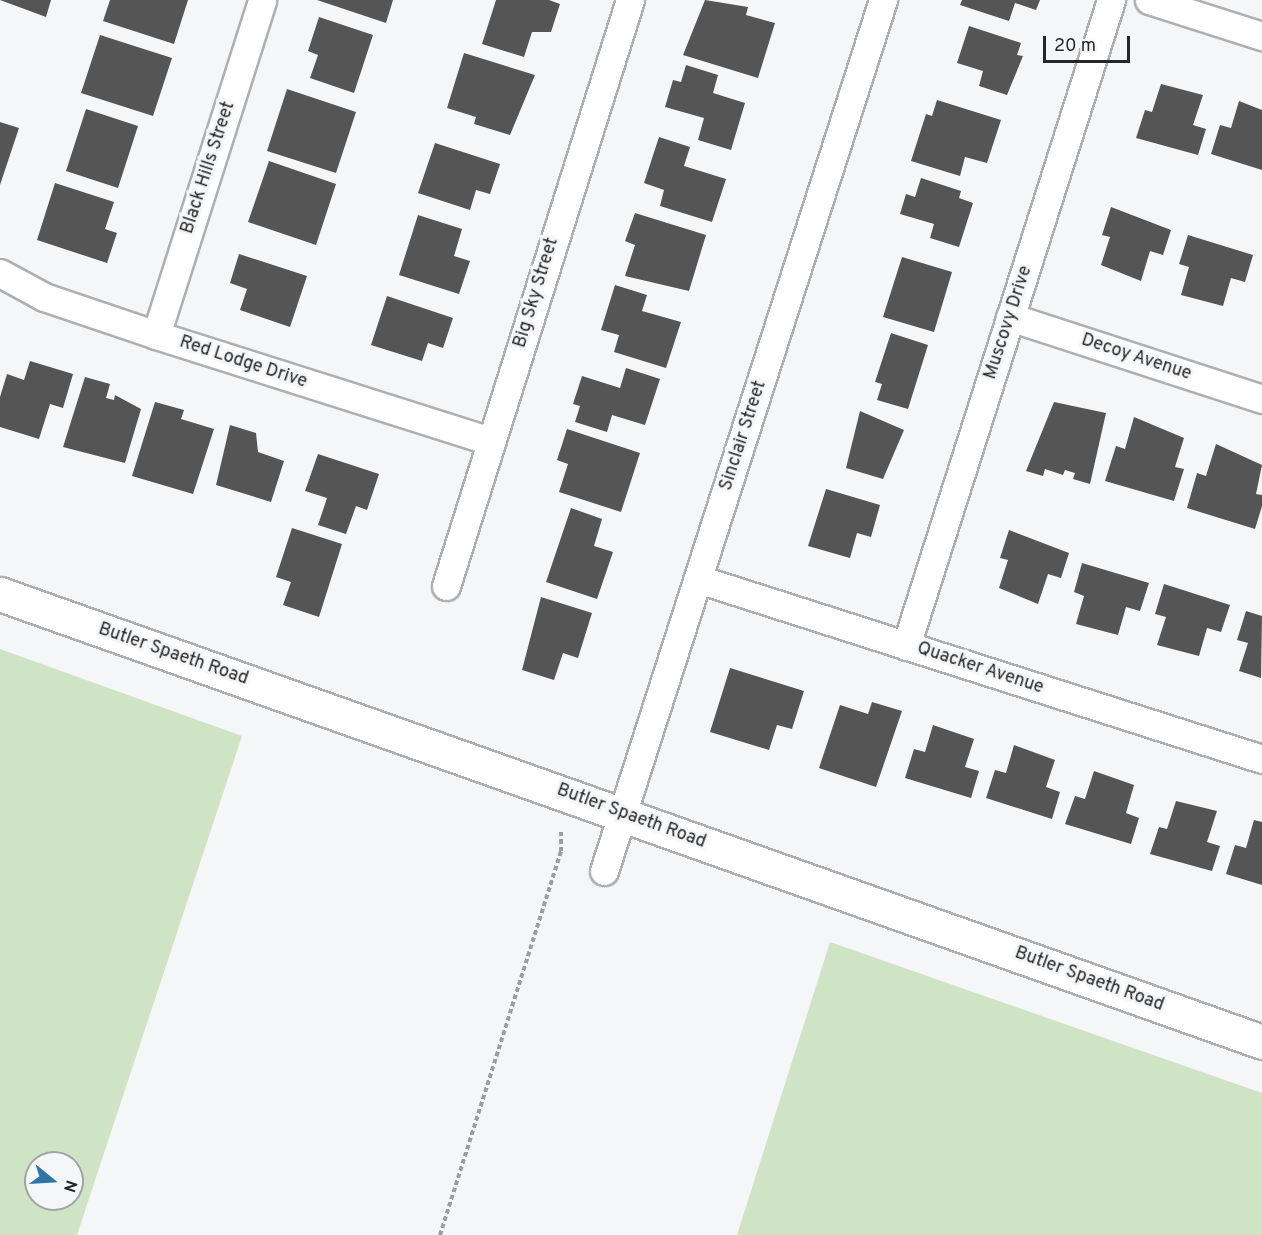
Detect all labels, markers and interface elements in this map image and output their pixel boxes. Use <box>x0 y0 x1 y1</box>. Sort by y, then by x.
scale bar <box>1046 24 1133 62</box>
text: 20 m <box>1054 35 1096 58</box>
street label: Black Hills Street <box>177 99 241 237</box>
street label: Big Sky Street <box>510 235 564 351</box>
street label: Muscovy Drive <box>980 264 1038 382</box>
street label: Decoy Avenue <box>1078 330 1194 386</box>
street label: Red Lodge Drive <box>176 332 310 394</box>
street label: Sinclair Street <box>716 378 772 494</box>
street label: Butler Spaeth Road <box>95 619 251 691</box>
street label: Quacker Avenue <box>914 638 1046 700</box>
street label: Butler Spaeth Road <box>553 780 709 854</box>
street label: Butler Spaeth Road <box>1011 943 1167 1017</box>
north arrow <box>24 1151 84 1211</box>
text: N <box>58 1177 81 1195</box>

